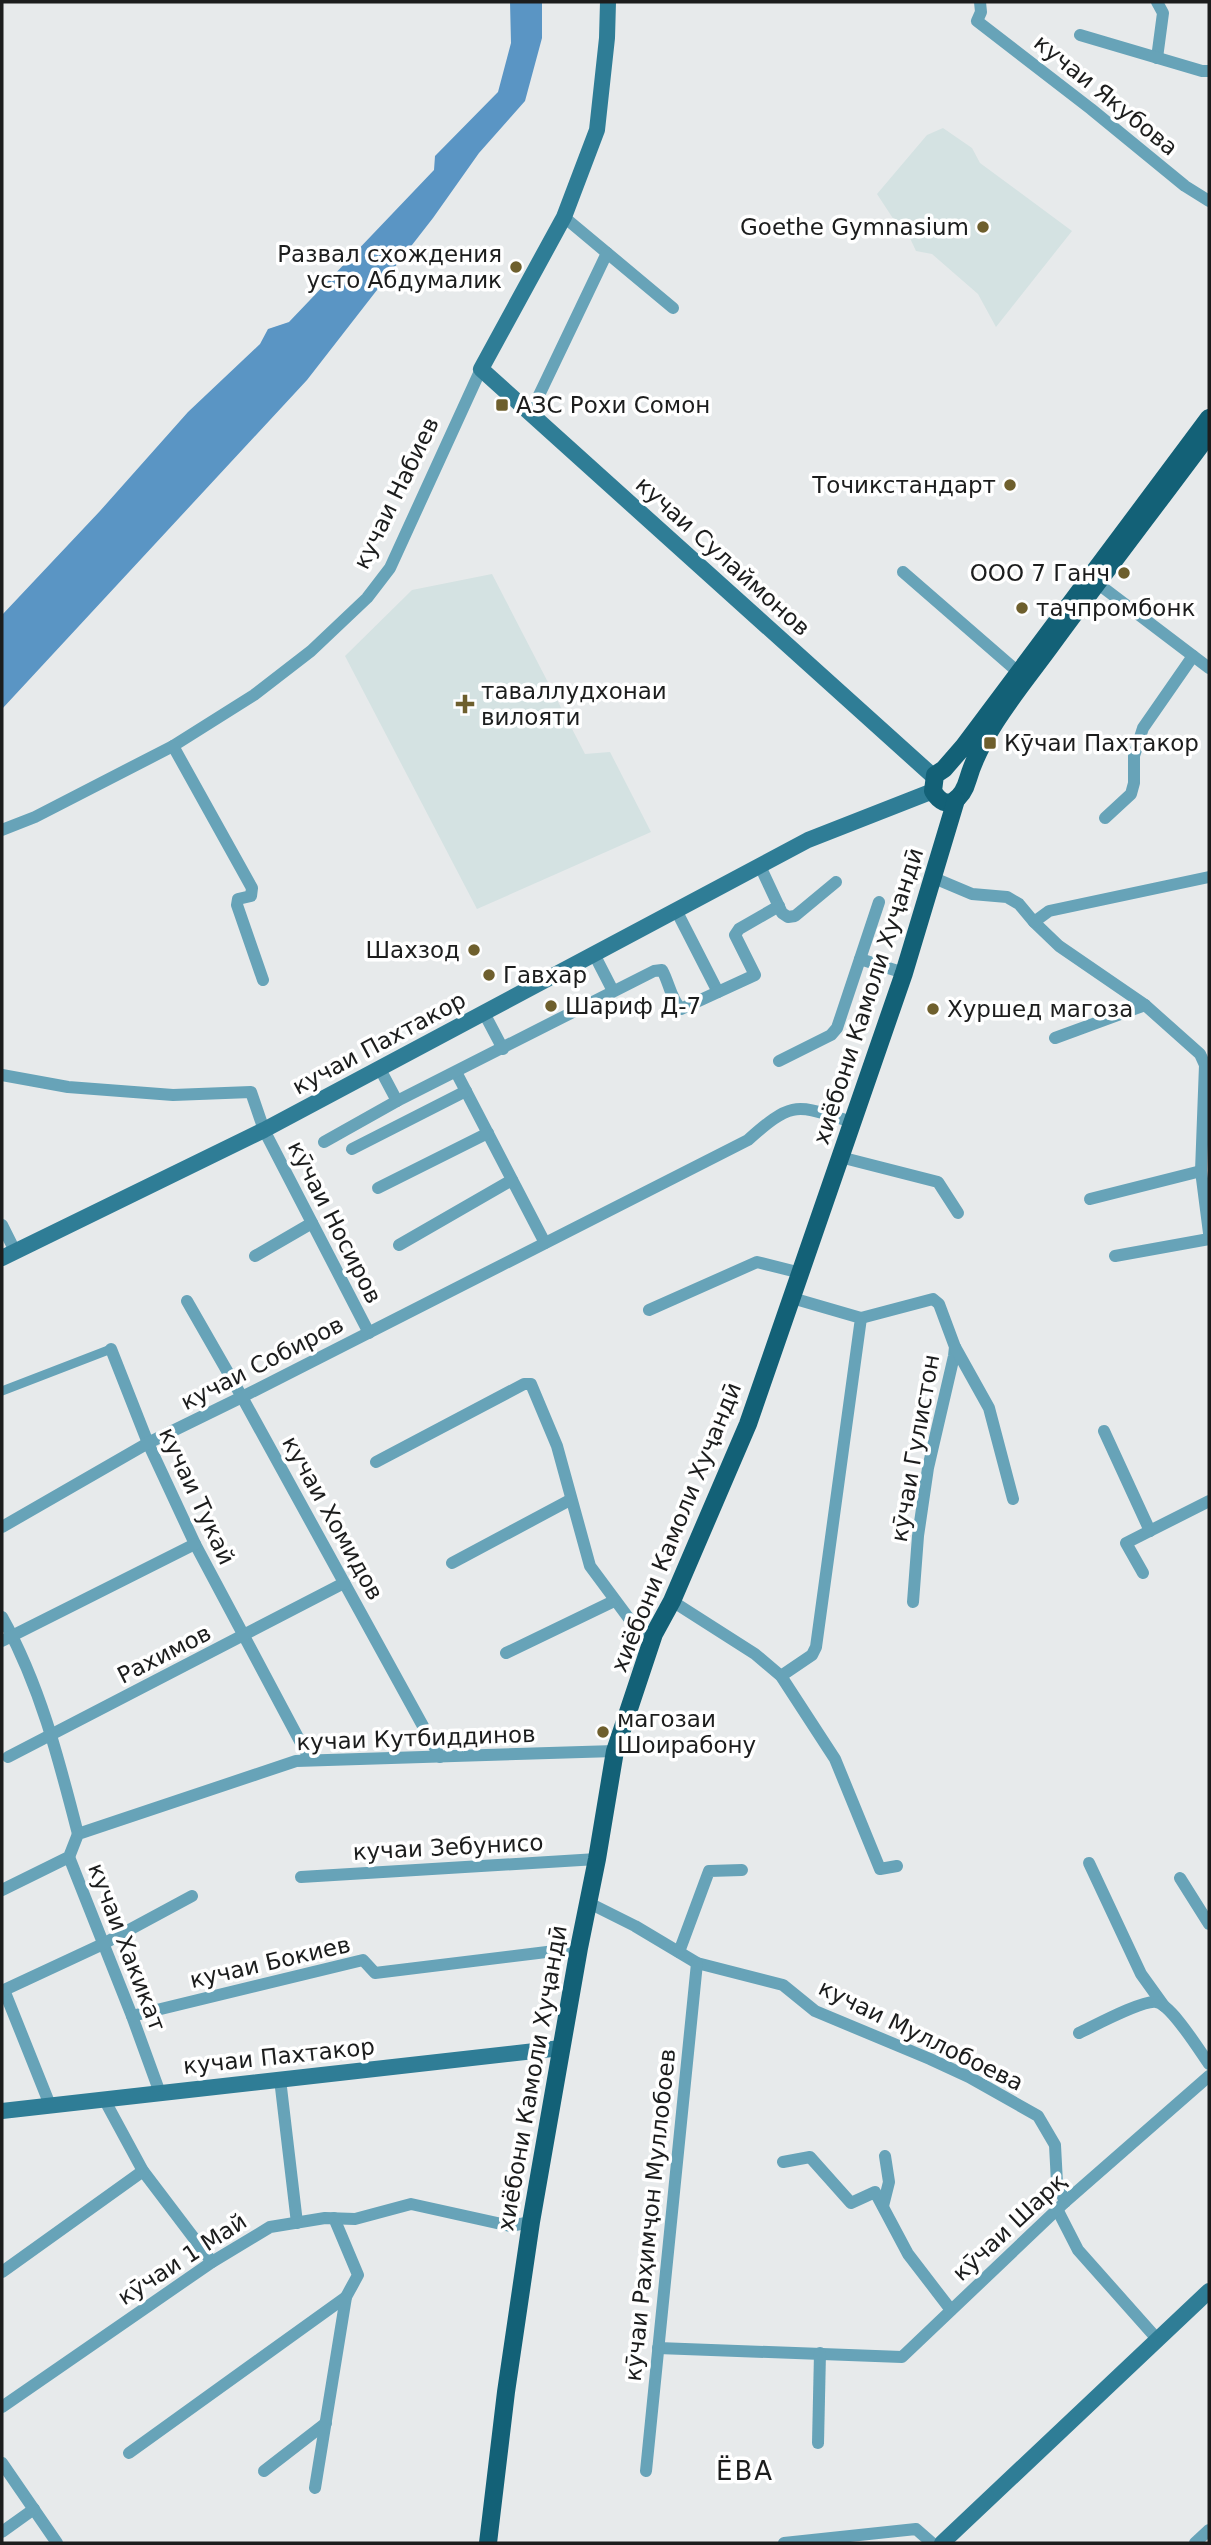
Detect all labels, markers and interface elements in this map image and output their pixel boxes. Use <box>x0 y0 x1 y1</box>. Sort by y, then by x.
street label: кучаи Якубова <box>1029 29 1183 161</box>
place label: Goethe Gymnasium <box>740 214 969 240</box>
marker: Goethe Gymnasium <box>975 219 991 235</box>
place label: Развал схождения усто Абдумалик <box>277 241 502 293</box>
marker: Развал схождения усто Абдумалик <box>508 259 524 275</box>
place label: АЗС Рохи Сомон <box>516 392 710 418</box>
marker: АЗС Рохи Сомон <box>494 397 510 413</box>
street label: кучаи Набиев <box>348 413 444 573</box>
street label: кучаи Сулаймонов <box>631 471 815 641</box>
place label: Точикстандарт <box>811 472 996 498</box>
marker: Точикстандарт <box>1002 477 1018 493</box>
place label: ООО 7 Ганч <box>970 560 1110 586</box>
marker: ООО 7 Ганч <box>1116 565 1132 581</box>
place label: тачпромбонк <box>1036 595 1195 621</box>
marker: тачпромбонк <box>1014 600 1030 616</box>
place label: таваллудхонаи вилояти <box>481 678 667 730</box>
marker: таваллудхонаи вилояти <box>455 694 475 714</box>
place label: Кӯчаи Пахтакор <box>1004 730 1199 756</box>
marker: Кӯчаи Пахтакор <box>982 735 998 751</box>
street label: хиёбони Камоли Хуҷандӣ <box>808 845 928 1147</box>
place label: Шахзод <box>365 937 460 963</box>
marker: Шахзод <box>466 942 482 958</box>
place label: Гавхар <box>503 962 587 988</box>
marker: Гавхар <box>481 967 497 983</box>
street label: кучаи Пахтакор <box>288 986 470 1100</box>
place label: Шариф Д-7 <box>565 993 701 1019</box>
place label: Хуршед магоза <box>947 996 1133 1022</box>
marker: Шариф Д-7 <box>543 998 559 1014</box>
marker: Хуршед магоза <box>925 1001 941 1017</box>
street label: кӯчаи Носиров <box>283 1137 387 1307</box>
street label: кучаи Собиров <box>176 1311 348 1415</box>
street label: кӯчаи Гулистон <box>886 1352 944 1544</box>
street label: хиёбони Камоли Хуҷандӣ <box>606 1378 746 1676</box>
street label: кучаи Тукай <box>154 1423 240 1569</box>
street label: кучаи Хомидов <box>277 1432 389 1604</box>
street label: Рахимов <box>113 1619 215 1689</box>
place label: магозаи Шоирабону <box>617 1706 756 1758</box>
street label: кучаи Кутбиддинов <box>296 1721 536 1755</box>
marker: магозаи Шоирабону <box>595 1724 611 1740</box>
street label: кучаи Зебунисо <box>352 1829 544 1865</box>
street label: кучаи Хакикат <box>83 1859 171 2035</box>
street label: хиёбони Камоли Хуҷандӣ <box>492 1923 572 2233</box>
street label: кучаи Бокиев <box>187 1931 353 1993</box>
street label: кучаи Муллобоева <box>814 1974 1028 2096</box>
street label: кучаи Пахтакор <box>182 2033 376 2079</box>
street label: кӯчаи Раҳимҷон Муллобоев <box>620 2047 680 2383</box>
street label: кӯчаи Шарқ <box>947 2168 1071 2286</box>
street label: кӯчаи 1 Май <box>113 2208 251 2310</box>
district label: ЁВА <box>716 2455 774 2486</box>

